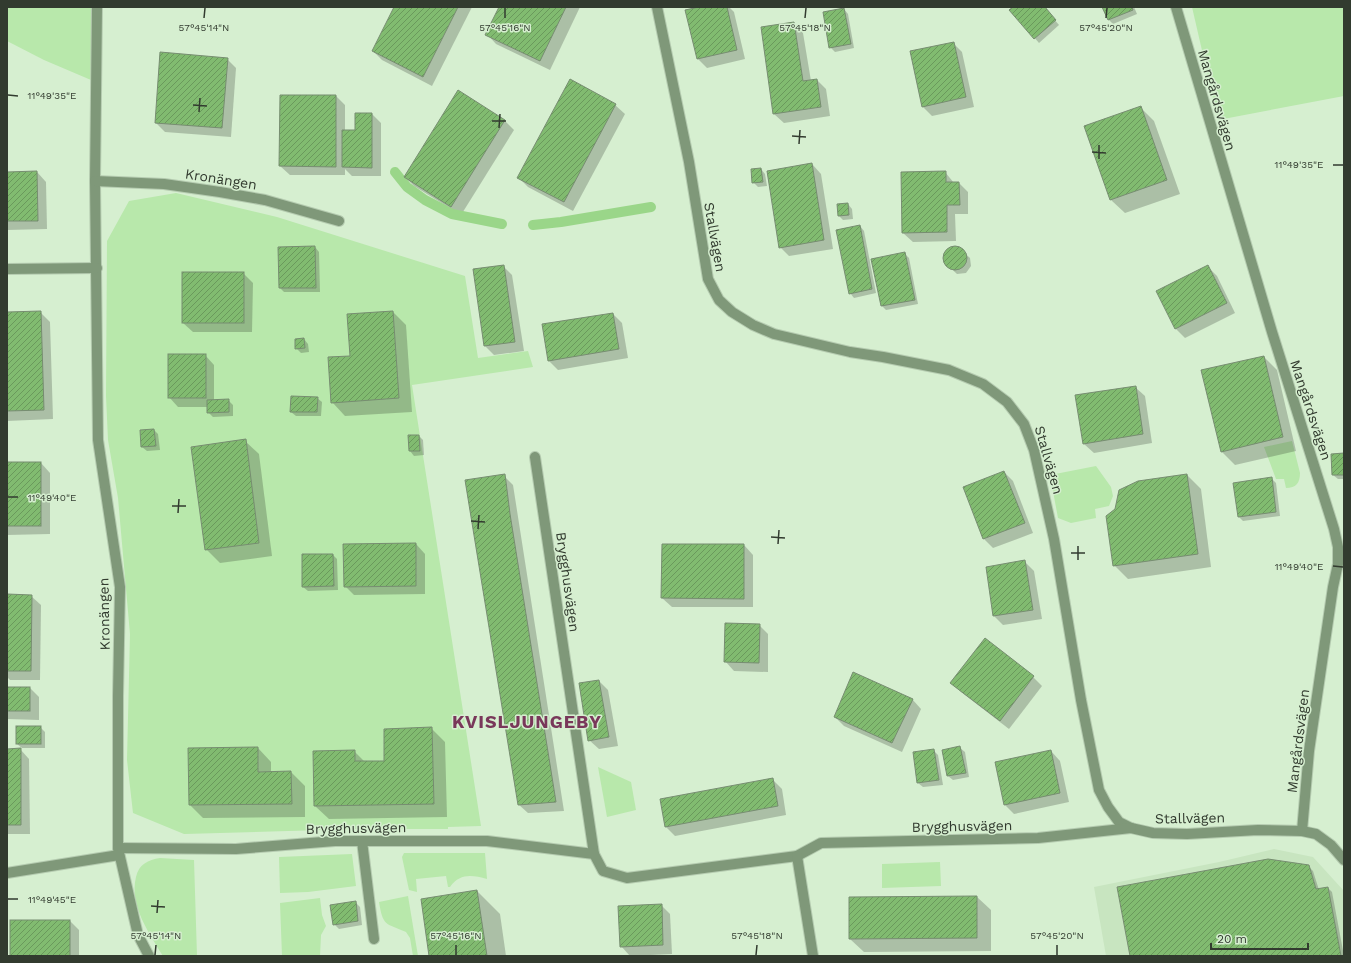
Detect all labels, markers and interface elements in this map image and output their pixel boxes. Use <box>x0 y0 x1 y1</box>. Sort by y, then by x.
text: 57°45'14"N <box>179 22 229 33</box>
text: 57°45'16"N <box>479 22 531 33</box>
text: 57°45'18"N <box>779 22 831 33</box>
text: 57°45'20"N <box>1079 22 1133 33</box>
street label: Mangårdsvägen <box>1195 48 1239 152</box>
text: 11°49'35"E <box>28 90 76 101</box>
text: 11°49'35"E <box>1275 159 1323 170</box>
street label: Kronängen <box>184 165 258 193</box>
street label: Stallvägen <box>701 201 729 273</box>
street label: Mangårdsvägen <box>1287 358 1335 462</box>
street label: Stallvägen <box>1032 424 1066 496</box>
text: 11°49'40"E <box>28 492 76 503</box>
street label: Brygghusvägen <box>553 531 583 633</box>
text: 11°49'40"E <box>1275 561 1323 572</box>
street label: Kronängen <box>95 578 113 650</box>
street label: Mangårdsvägen <box>1284 688 1312 794</box>
district label: KVISLJUNGEBY <box>452 711 602 732</box>
street label: Stallvägen <box>1155 809 1225 827</box>
street label: Brygghusvägen <box>912 817 1012 835</box>
street label: Brygghusvägen <box>306 819 406 837</box>
text: 11°49'45"E <box>28 894 76 905</box>
scale bar <box>1211 925 1308 951</box>
text: 57°45'14"N <box>131 930 181 941</box>
text: 57°45'16"N <box>430 930 482 941</box>
text: 57°45'18"N <box>731 930 783 941</box>
text: 57°45'20"N <box>1030 930 1084 941</box>
text: 20 m <box>1217 932 1247 946</box>

